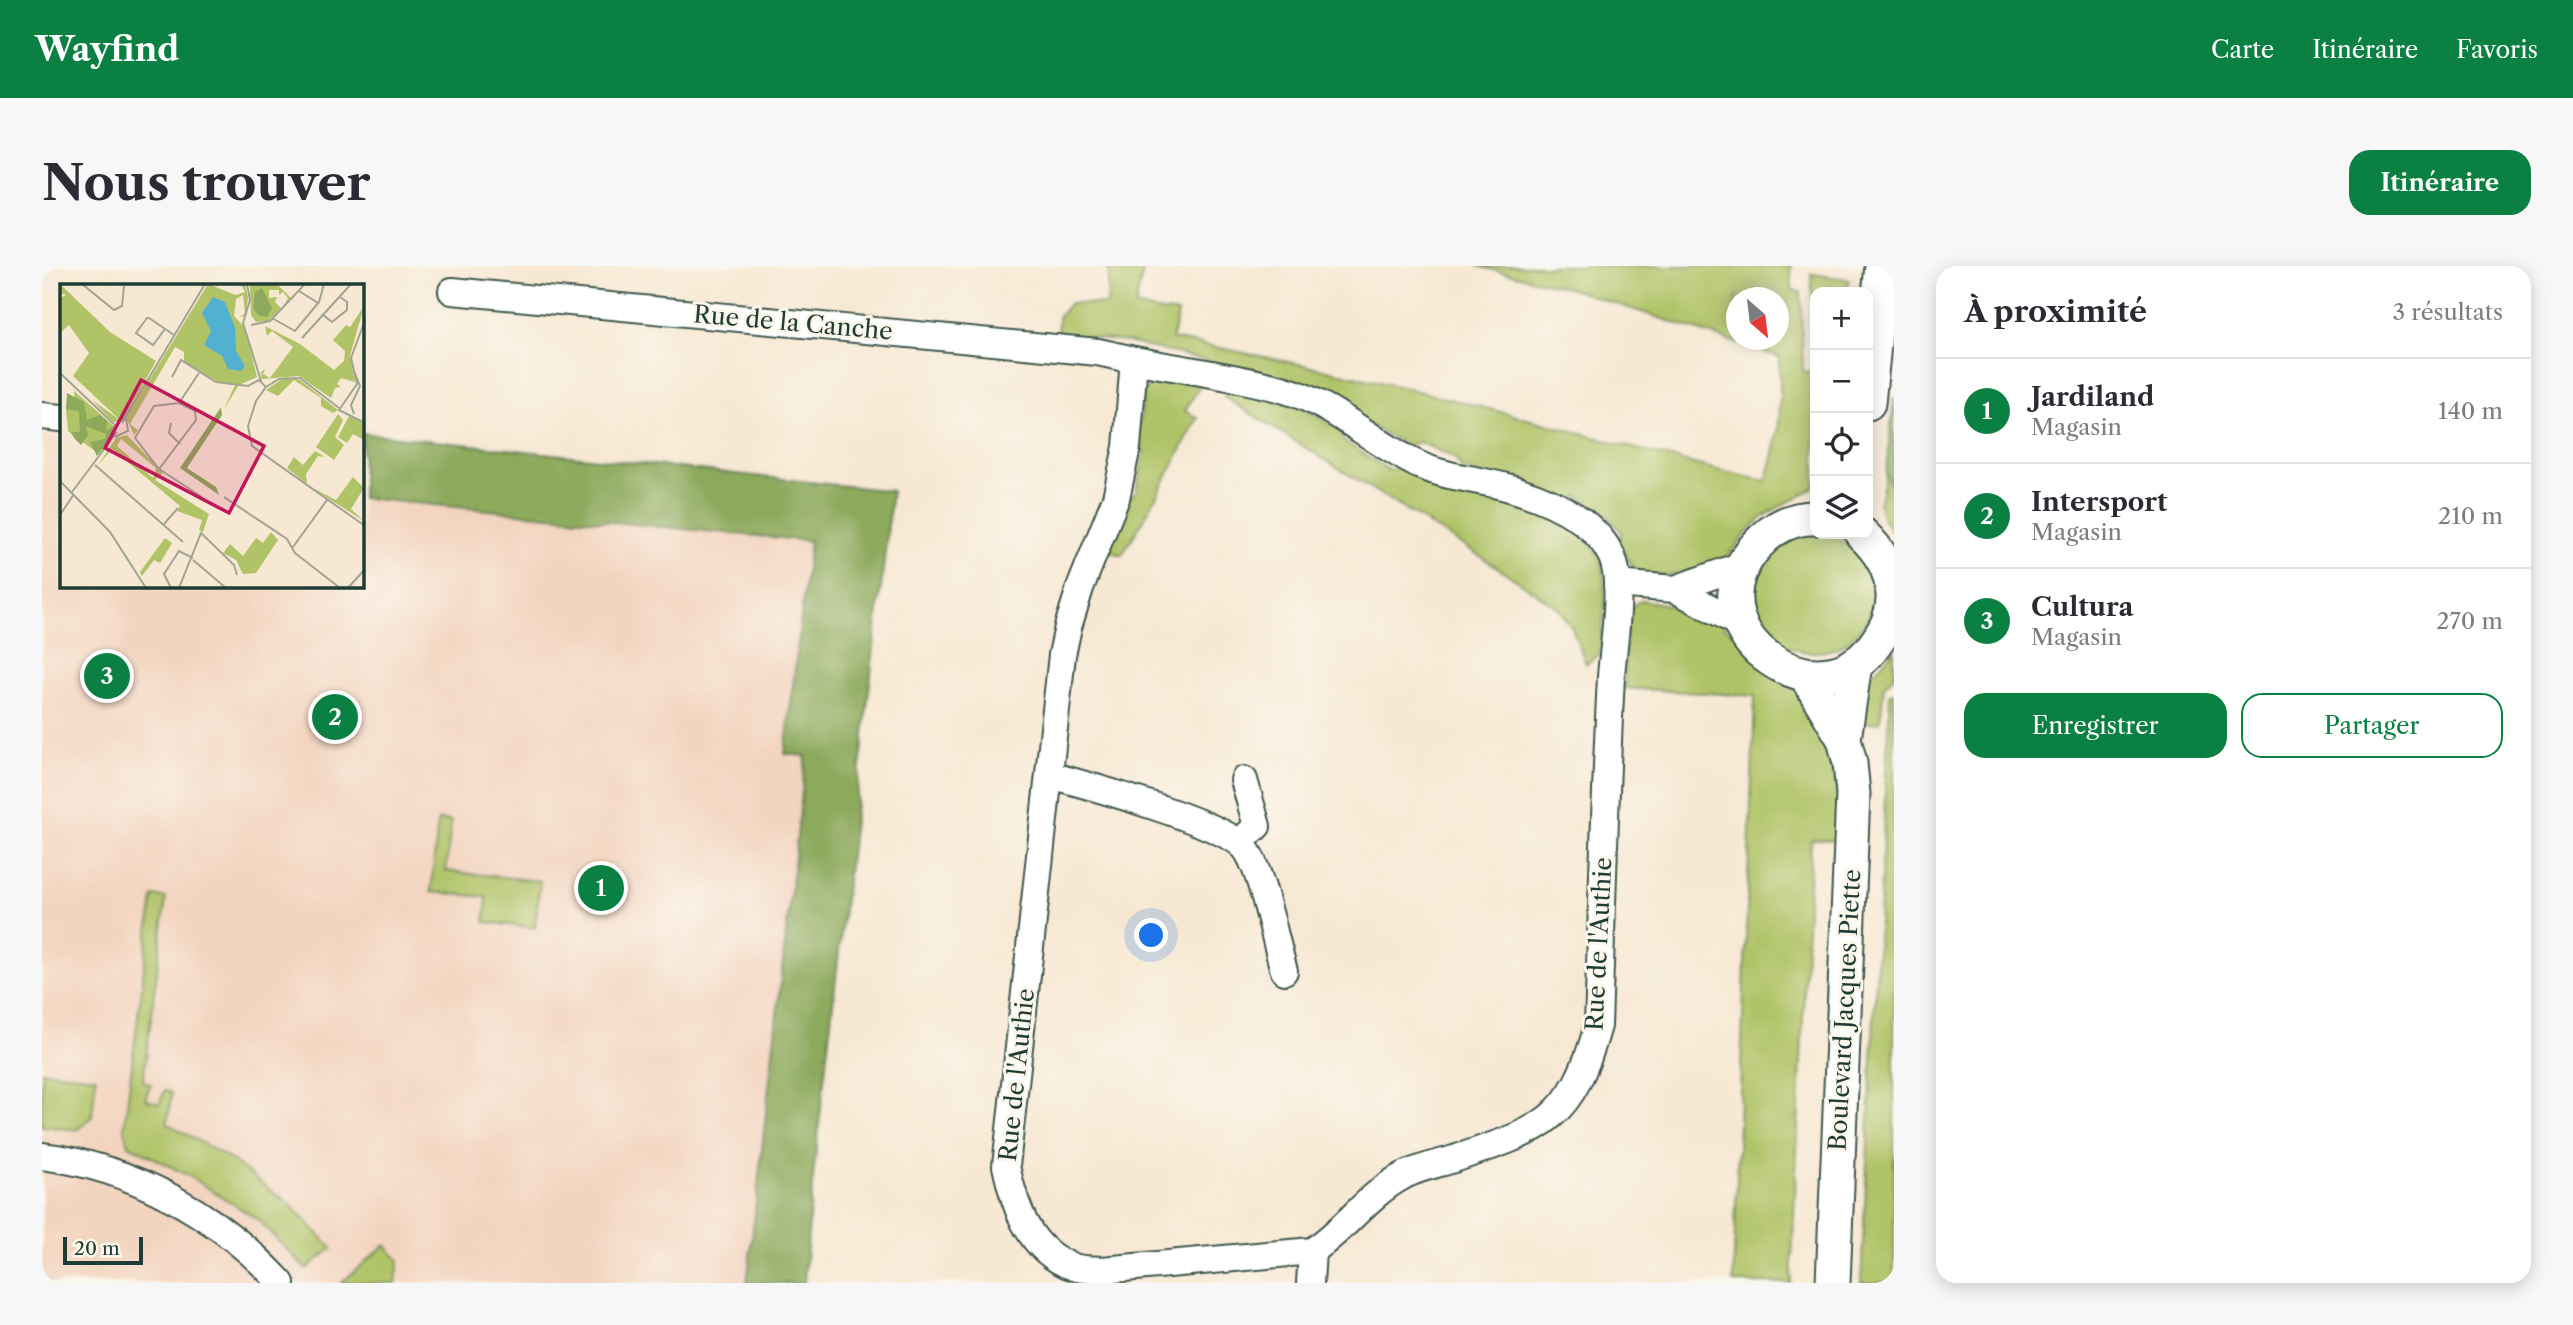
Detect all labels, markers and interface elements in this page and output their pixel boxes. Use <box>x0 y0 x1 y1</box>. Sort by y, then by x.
text: Wayfind <box>35 29 179 70</box>
text: Carte <box>2211 35 2274 64</box>
text: Itinéraire <box>2312 35 2418 64</box>
text: Favoris <box>2456 35 2538 64</box>
button: Itinéraire <box>2349 150 2531 215</box>
text: Nous trouver <box>42 152 370 213</box>
inset map <box>60 284 364 588</box>
north arrow <box>1726 287 1789 350</box>
map controls <box>1810 287 1873 539</box>
button: + <box>1810 287 1873 350</box>
text: À proximité <box>1964 293 2147 330</box>
text: 3 résultats <box>2393 298 2503 326</box>
street label: Rue de la Canche <box>692 299 894 346</box>
button: − <box>1810 350 1873 413</box>
text: Jardiland <box>2031 381 2154 413</box>
text: 1 <box>1982 397 1992 425</box>
text: 140 m <box>2438 397 2503 425</box>
button: locate <box>1810 413 1873 476</box>
text: Magasin <box>2031 413 2122 441</box>
button: layers <box>1810 476 1873 539</box>
text: Intersport <box>2031 486 2168 518</box>
text: 2 <box>1980 502 1994 530</box>
text: 210 m <box>2438 502 2503 530</box>
text: Magasin <box>2031 518 2122 546</box>
text: Cultura <box>2031 591 2134 623</box>
text: 3 <box>1981 607 1994 635</box>
text: 270 m <box>2436 607 2503 635</box>
text: Magasin <box>2031 623 2122 651</box>
pin: 3 <box>84 650 130 702</box>
pin: 2 <box>312 691 358 743</box>
button: Enregistrer <box>1964 693 2227 758</box>
button: Partager <box>2241 693 2503 758</box>
street label: Rue de l'Authie <box>1579 856 1618 1032</box>
pin: 1 <box>578 862 624 914</box>
street label: Boulevard Jacques Piette <box>1823 868 1866 1152</box>
your location <box>1134 918 1168 952</box>
street label: Rue de l'Authie <box>993 987 1040 1163</box>
scale bar <box>63 1234 144 1266</box>
text: 20 m <box>74 1237 120 1260</box>

